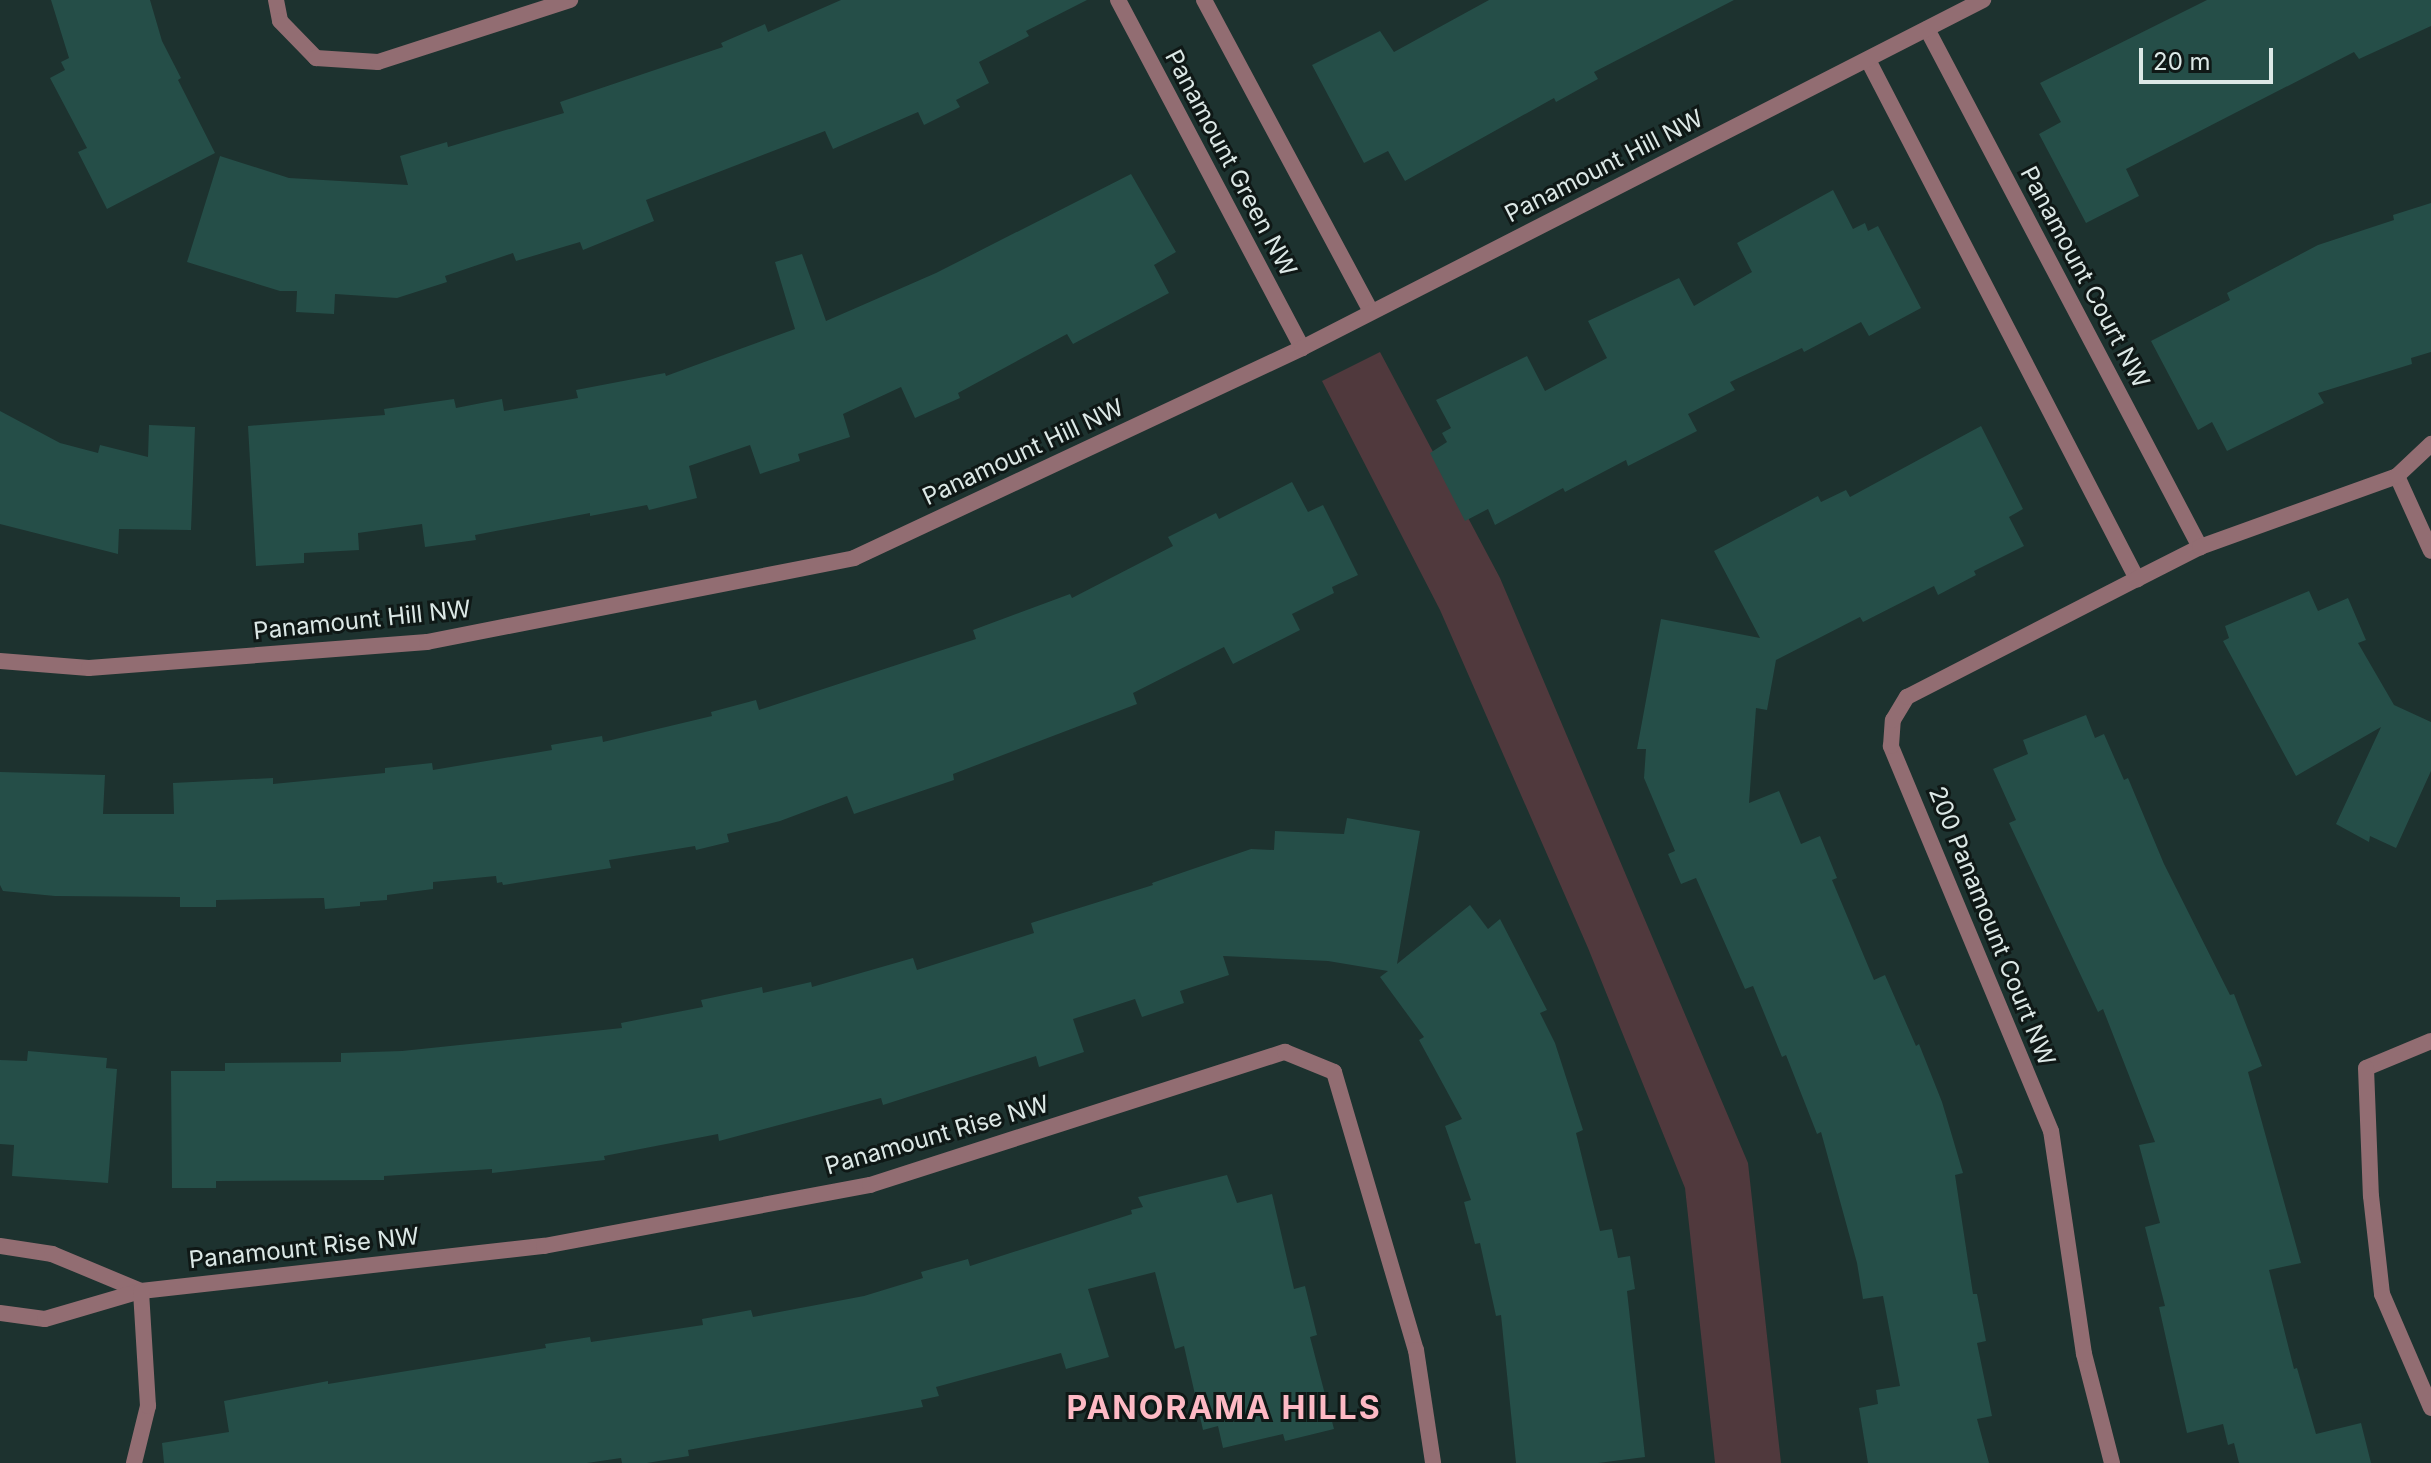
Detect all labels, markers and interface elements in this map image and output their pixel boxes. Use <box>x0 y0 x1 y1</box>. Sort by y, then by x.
scale bar <box>2143 32 2277 82</box>
street label: Panamount Green NW <box>1159 45 1303 281</box>
text: 20 m <box>2153 47 2211 76</box>
street label: Panamount Hill NW <box>1500 104 1708 228</box>
street label: Panamount Court NW <box>2014 161 2156 393</box>
street label: Panamount Hill NW <box>918 393 1128 511</box>
street label: Panamount Hill NW <box>252 594 472 646</box>
street label: 200 Panamount Court NW <box>1923 782 2061 1070</box>
street label: Panamount Rise NW <box>822 1089 1052 1181</box>
street label: Panamount Rise NW <box>188 1222 420 1274</box>
district label: PANORAMA HILLS <box>1066 1389 1382 1427</box>

